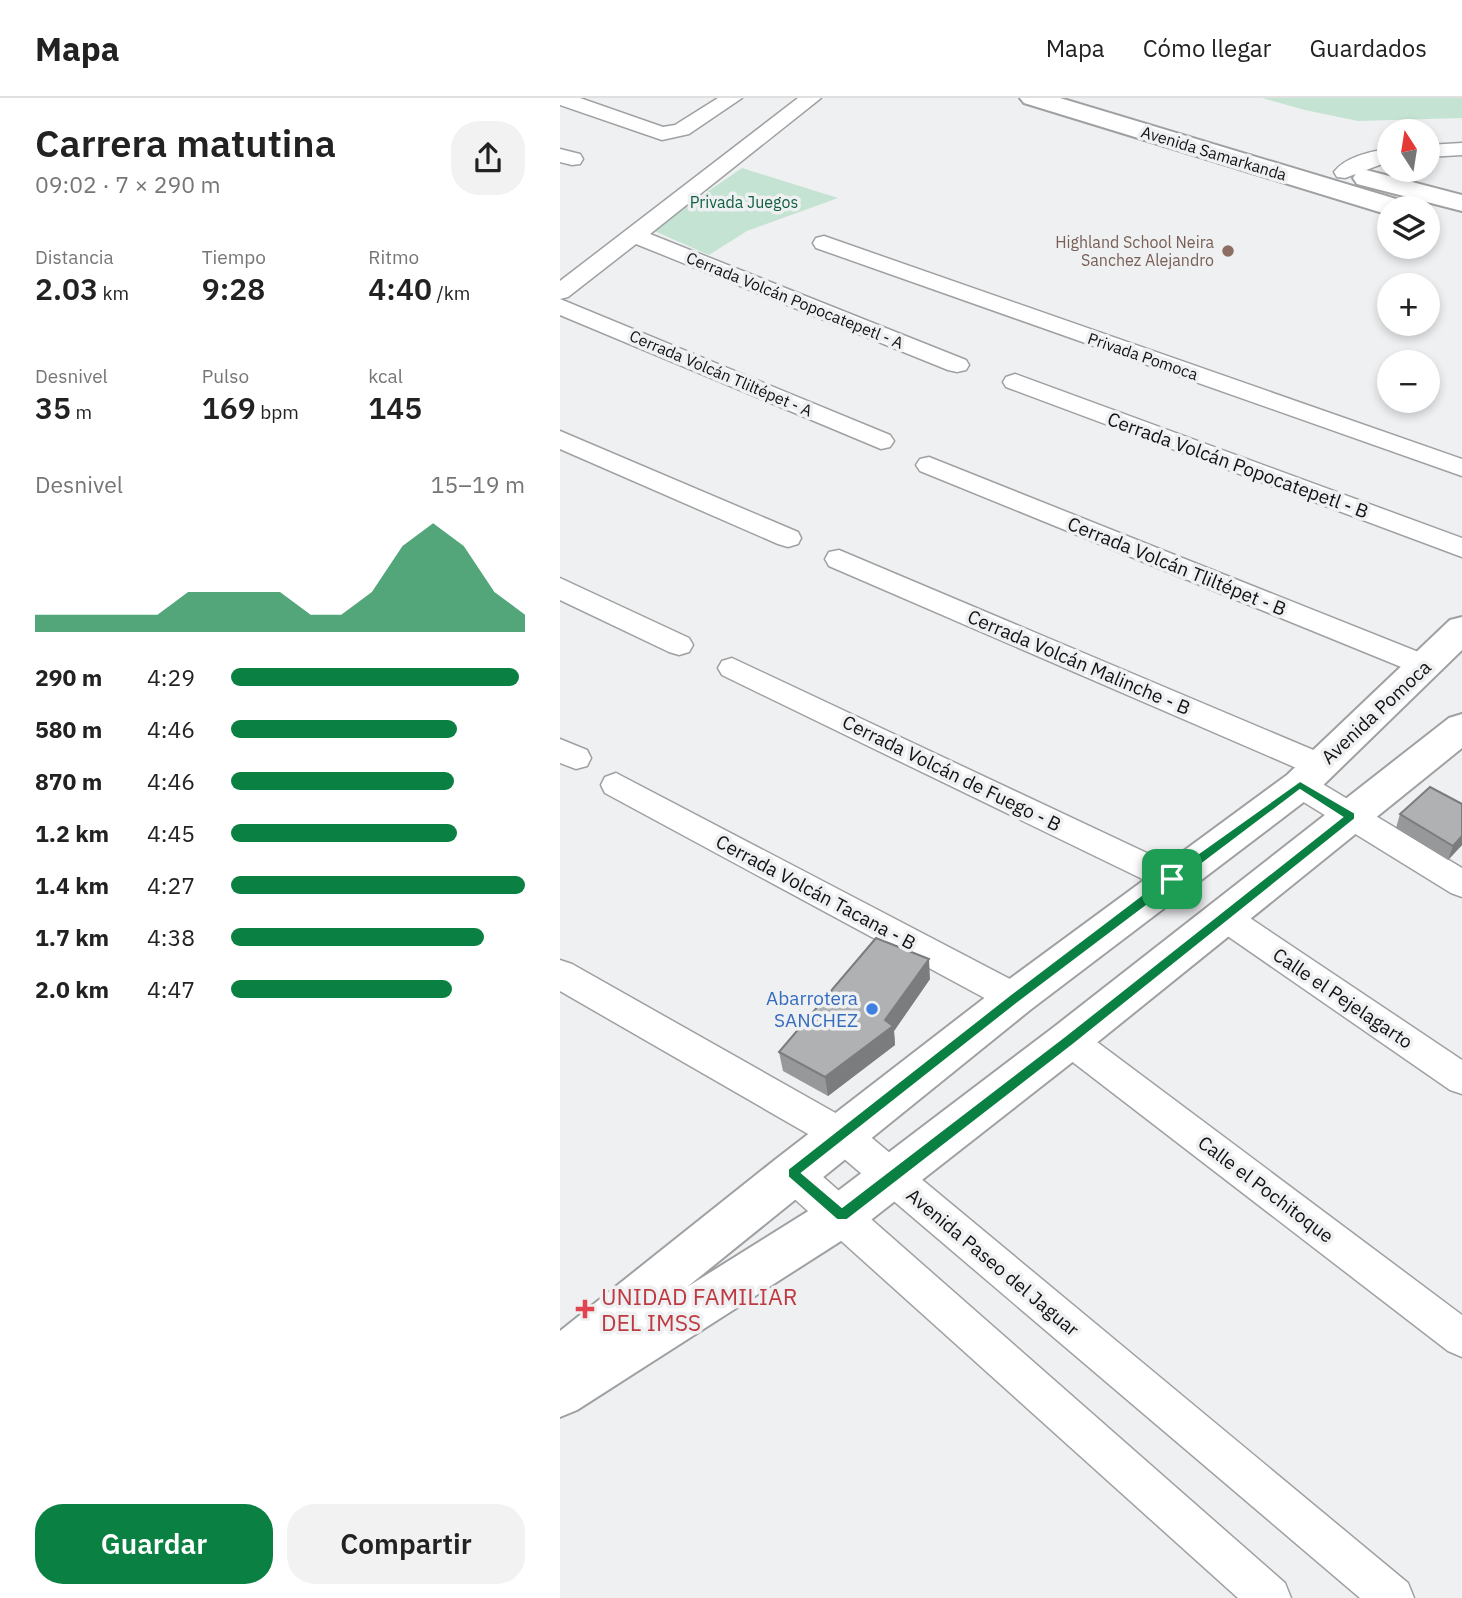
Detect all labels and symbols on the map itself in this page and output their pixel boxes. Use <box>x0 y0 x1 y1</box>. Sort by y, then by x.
north arrow <box>1377 119 1440 182</box>
street label: Avenida Samarkanda <box>1139 121 1290 185</box>
park label: Privada Juegos <box>690 192 798 212</box>
place label: Highland School Neira Sanchez Alejandro <box>1055 232 1214 270</box>
marker: Highland School Neira Sanchez Alejandro <box>1220 243 1236 259</box>
street label: Cerrada Volcán Popocatepetl - A <box>684 247 906 353</box>
street label: Cerrada Volcán Tliltépet - A <box>627 325 815 421</box>
street label: Privada Pomoca <box>1085 328 1201 384</box>
street label: Cerrada Volcán Popocatepetl - B <box>1104 407 1372 523</box>
street label: Cerrada Volcán Tliltépet - B <box>1064 511 1290 621</box>
street label: Cerrada Volcán Malinche - B <box>964 604 1194 720</box>
street label: Avenida Pomoca <box>1316 655 1436 769</box>
street label: Cerrada Volcán de Fuego - B <box>839 709 1065 837</box>
street label: Cerrada Volcán Tacana - B <box>712 829 920 955</box>
pin <box>1142 849 1202 909</box>
street label: Calle el Pejelagarto <box>1268 942 1418 1054</box>
place label: Abarrotera SANCHEZ <box>766 986 858 1032</box>
marker: Abarrotera SANCHEZ <box>864 1001 880 1017</box>
street label: Calle el Pochitoque <box>1193 1130 1339 1248</box>
street label: Avenida Paseo del Jaguar <box>902 1183 1084 1341</box>
place label: UNIDAD FAMILIAR DEL IMSS <box>601 1281 797 1337</box>
marker: UNIDAD FAMILIAR DEL IMSS <box>575 1299 595 1319</box>

